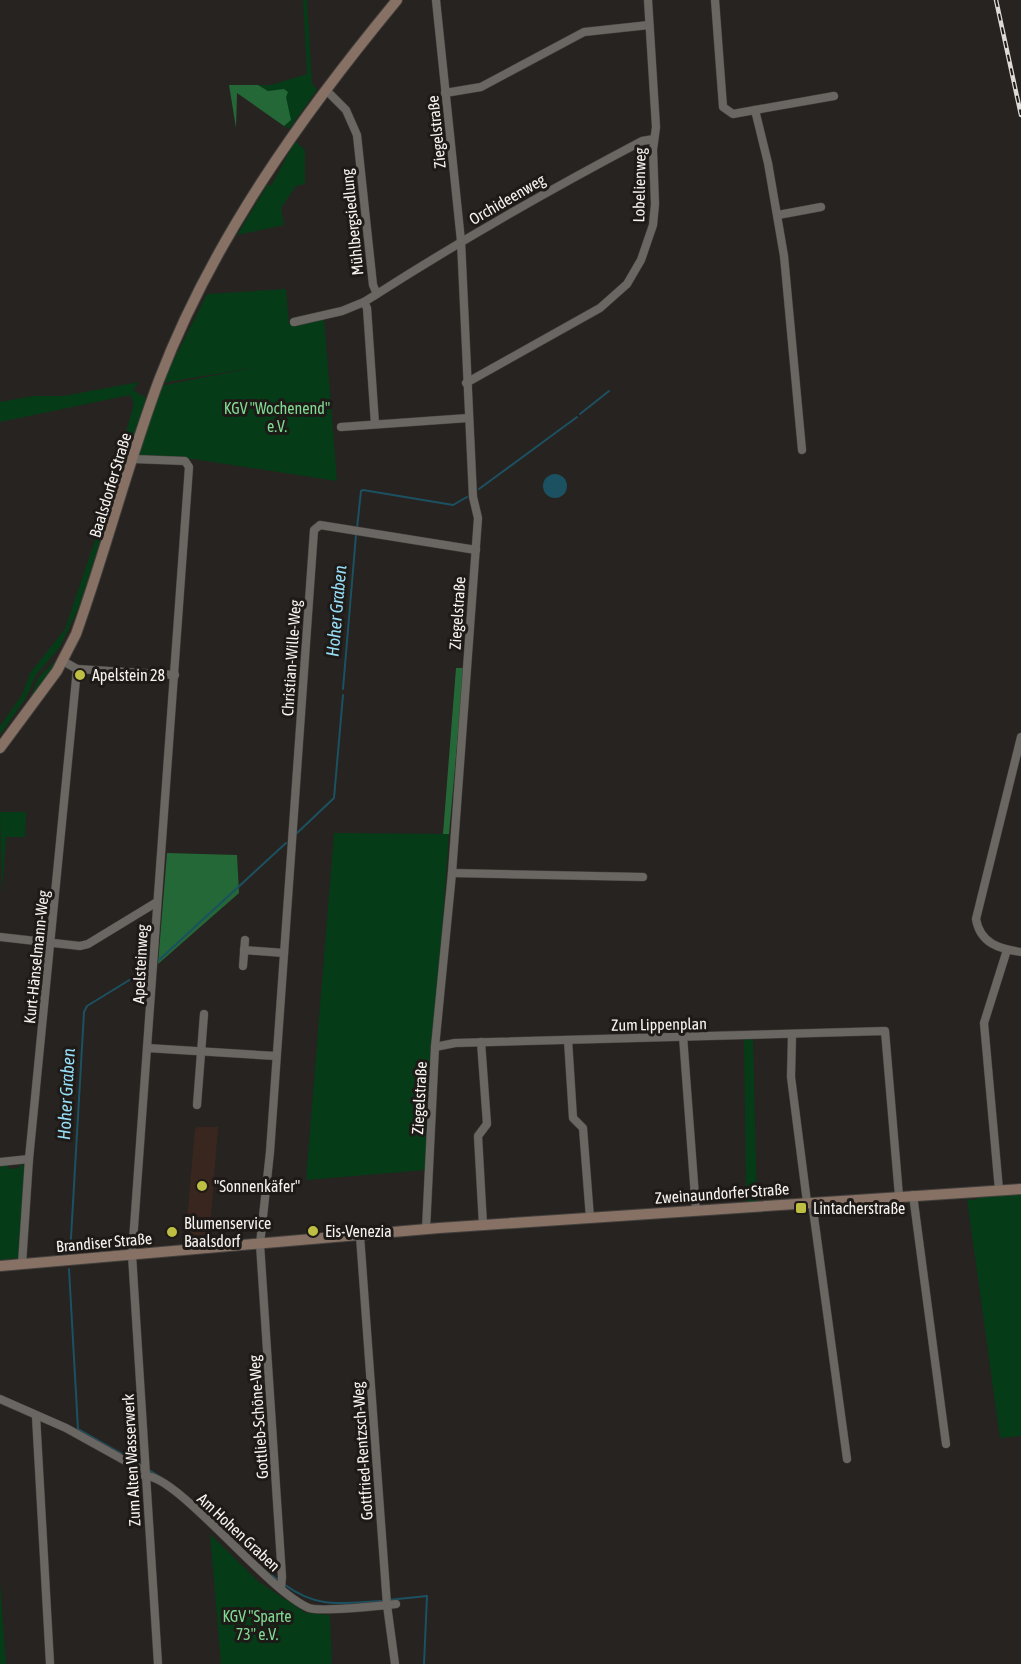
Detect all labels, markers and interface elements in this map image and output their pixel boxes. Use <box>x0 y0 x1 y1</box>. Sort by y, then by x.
street label: Ziegelstraße <box>423 95 450 169</box>
street label: Lobelienweg <box>629 147 650 223</box>
street label: Mühlbergsiedlung <box>337 168 368 276</box>
street label: Orchideenweg <box>466 170 549 229</box>
park label: KGV "Wochenend" e.V. <box>224 399 330 435</box>
street label: Baalsdorfer Straße <box>86 430 134 540</box>
water label: Hoher Graben <box>322 564 350 658</box>
street label: Ziegelstraße <box>445 576 470 650</box>
street label: Christian-Wille-Weg <box>278 599 305 717</box>
place label: Apelstein 28 <box>92 666 165 685</box>
marker: Apelstein 28 <box>73 668 87 682</box>
street label: Kurt-Hänselmann-Weg <box>20 889 53 1025</box>
street label: Apelsteinweg <box>129 924 152 1004</box>
street label: Zum Lippenplan <box>611 1014 707 1035</box>
water label: Hoher Graben <box>53 1047 79 1140</box>
street label: Ziegelstraße <box>408 1061 431 1135</box>
place label: "Sonnenkäfer" <box>214 1177 300 1195</box>
marker: "Sonnenkäfer" <box>195 1179 209 1193</box>
street label: Zweinaundorfer Straße <box>654 1179 790 1207</box>
place label: Lintacherstraße <box>813 1199 905 1217</box>
marker: Lintacherstraße <box>794 1201 808 1215</box>
place label: Blumenservice Baalsdorf <box>184 1214 271 1250</box>
place label: Eis-Venezia <box>325 1222 392 1240</box>
marker: Eis-Venezia <box>306 1224 320 1238</box>
marker: Blumenservice Baalsdorf <box>165 1225 179 1239</box>
street label: Brandiser Straße <box>55 1229 153 1255</box>
street label: Gottlieb-Schöne-Weg <box>245 1354 272 1480</box>
street label: Gottfried-Rentzsch-Weg <box>348 1381 377 1521</box>
street label: Zum Alten Wasserwerk <box>119 1393 143 1527</box>
street label: Am Hohen Graben <box>194 1489 284 1575</box>
park label: KGV "Sparte 73" e.V. <box>222 1607 292 1643</box>

